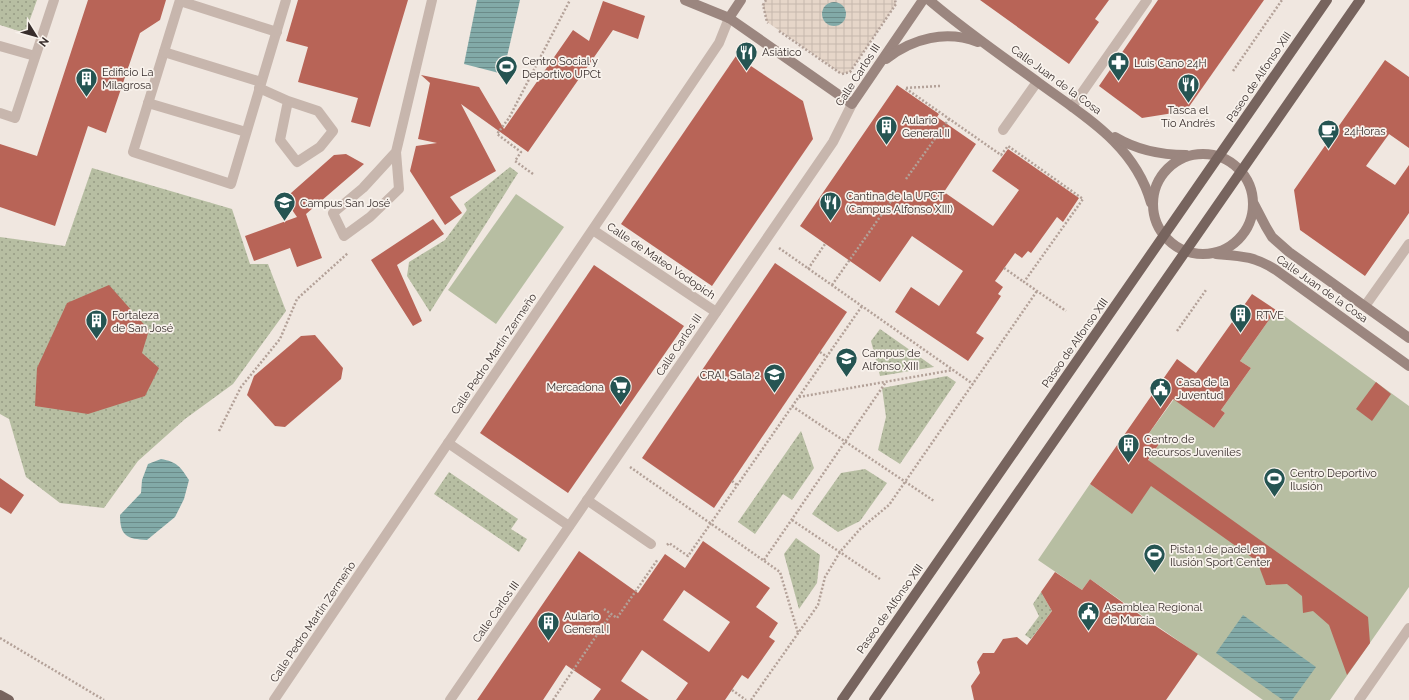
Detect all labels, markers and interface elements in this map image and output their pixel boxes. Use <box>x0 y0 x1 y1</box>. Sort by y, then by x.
north arrow <box>16 16 56 56</box>
street label: Paseo de Alfonso XIII <box>1224 29 1294 125</box>
text: N <box>36 34 51 49</box>
restaurant icon: Asiático <box>733 39 759 72</box>
street label: Calle Carlos III <box>833 41 883 109</box>
street label: Calle Juan de la Cosa <box>1008 43 1104 117</box>
place label: Asiático <box>762 46 802 59</box>
pharmacy icon: Luis Cano 24H <box>1106 50 1132 83</box>
sports icon: Centro Social y Deportivo UPCt <box>493 54 519 87</box>
place label: Centro Social y Deportivo UPCt <box>522 55 601 81</box>
place label: Luis Cano 24H <box>1134 57 1207 70</box>
building icon: Edificio La Milagrosa <box>74 65 100 98</box>
place label: Edificio La Milagrosa <box>102 66 154 92</box>
restaurant icon: Tasca el Tío Andrés <box>1175 71 1201 104</box>
place label: Tasca el Tío Andrés <box>1161 104 1215 130</box>
building icon: Aulario General II <box>873 113 899 146</box>
place label: Aulario General II <box>902 114 950 140</box>
cafe icon: 24Horas <box>1316 118 1342 151</box>
place label: 24Horas <box>1344 125 1385 138</box>
restaurant icon: Cantina de la UPCT (Campus Alfonso XIII) <box>817 189 843 222</box>
school or university icon: Campus San José <box>272 190 298 223</box>
place label: Cantina de la UPCT (Campus Alfonso XIII) <box>846 190 953 216</box>
place label: Campus San José <box>300 197 391 210</box>
street label: Calle de Mateo Vodopich <box>604 220 718 302</box>
street label: Calle Juan de la Cosa <box>1274 252 1370 326</box>
street label: Calle Pedro Martín Zermeño <box>449 291 540 417</box>
street label: Paseo de Alfonso XIII <box>1039 296 1111 390</box>
building icon: RTVE <box>1227 302 1253 335</box>
building icon: Fortaleza de San José <box>84 308 110 341</box>
place label: Fortaleza de San José <box>112 309 174 335</box>
place label: RTVE <box>1256 309 1284 322</box>
street label: Calle Carlos III <box>653 312 705 378</box>
school or university icon: Campus de Alfonso XIII <box>834 346 860 379</box>
place label: Campus de Alfonso XIII <box>862 347 921 373</box>
school or university icon: CRAI, Sala 2 <box>762 362 788 395</box>
place label: CRAI, Sala 2 <box>700 369 760 382</box>
supermarket icon: Mercadona <box>607 374 633 407</box>
public building icon: Casa de la Juventud <box>1148 375 1174 408</box>
place label: Casa de la Juventud <box>1176 376 1229 402</box>
place label: Mercadona <box>546 381 604 394</box>
building icon: Centro de Recursos Juveniles <box>1116 432 1142 465</box>
place label: Centro de Recursos Juveniles <box>1144 433 1241 459</box>
sports icon: Centro Deportivo Ilusión <box>1262 466 1288 499</box>
place label: Centro Deportivo Ilusión <box>1290 467 1377 493</box>
sports icon: Pista 1 de padel en Ilusión Sport Center <box>1142 542 1168 575</box>
place label: Pista 1 de padel en Ilusión Sport Center <box>1170 543 1270 569</box>
street label: Calle Pedro Martín Zermeño <box>268 559 359 685</box>
street label: Paseo de Alfonso XIII <box>854 562 926 656</box>
street label: Calle Carlos III <box>470 579 522 645</box>
public building icon: Asamblea Regional de Murcia <box>1075 600 1101 633</box>
place label: Asamblea Regional de Murcia <box>1104 601 1202 627</box>
building icon: Aulario General I <box>536 609 562 642</box>
place label: Aulario General I <box>564 610 609 636</box>

